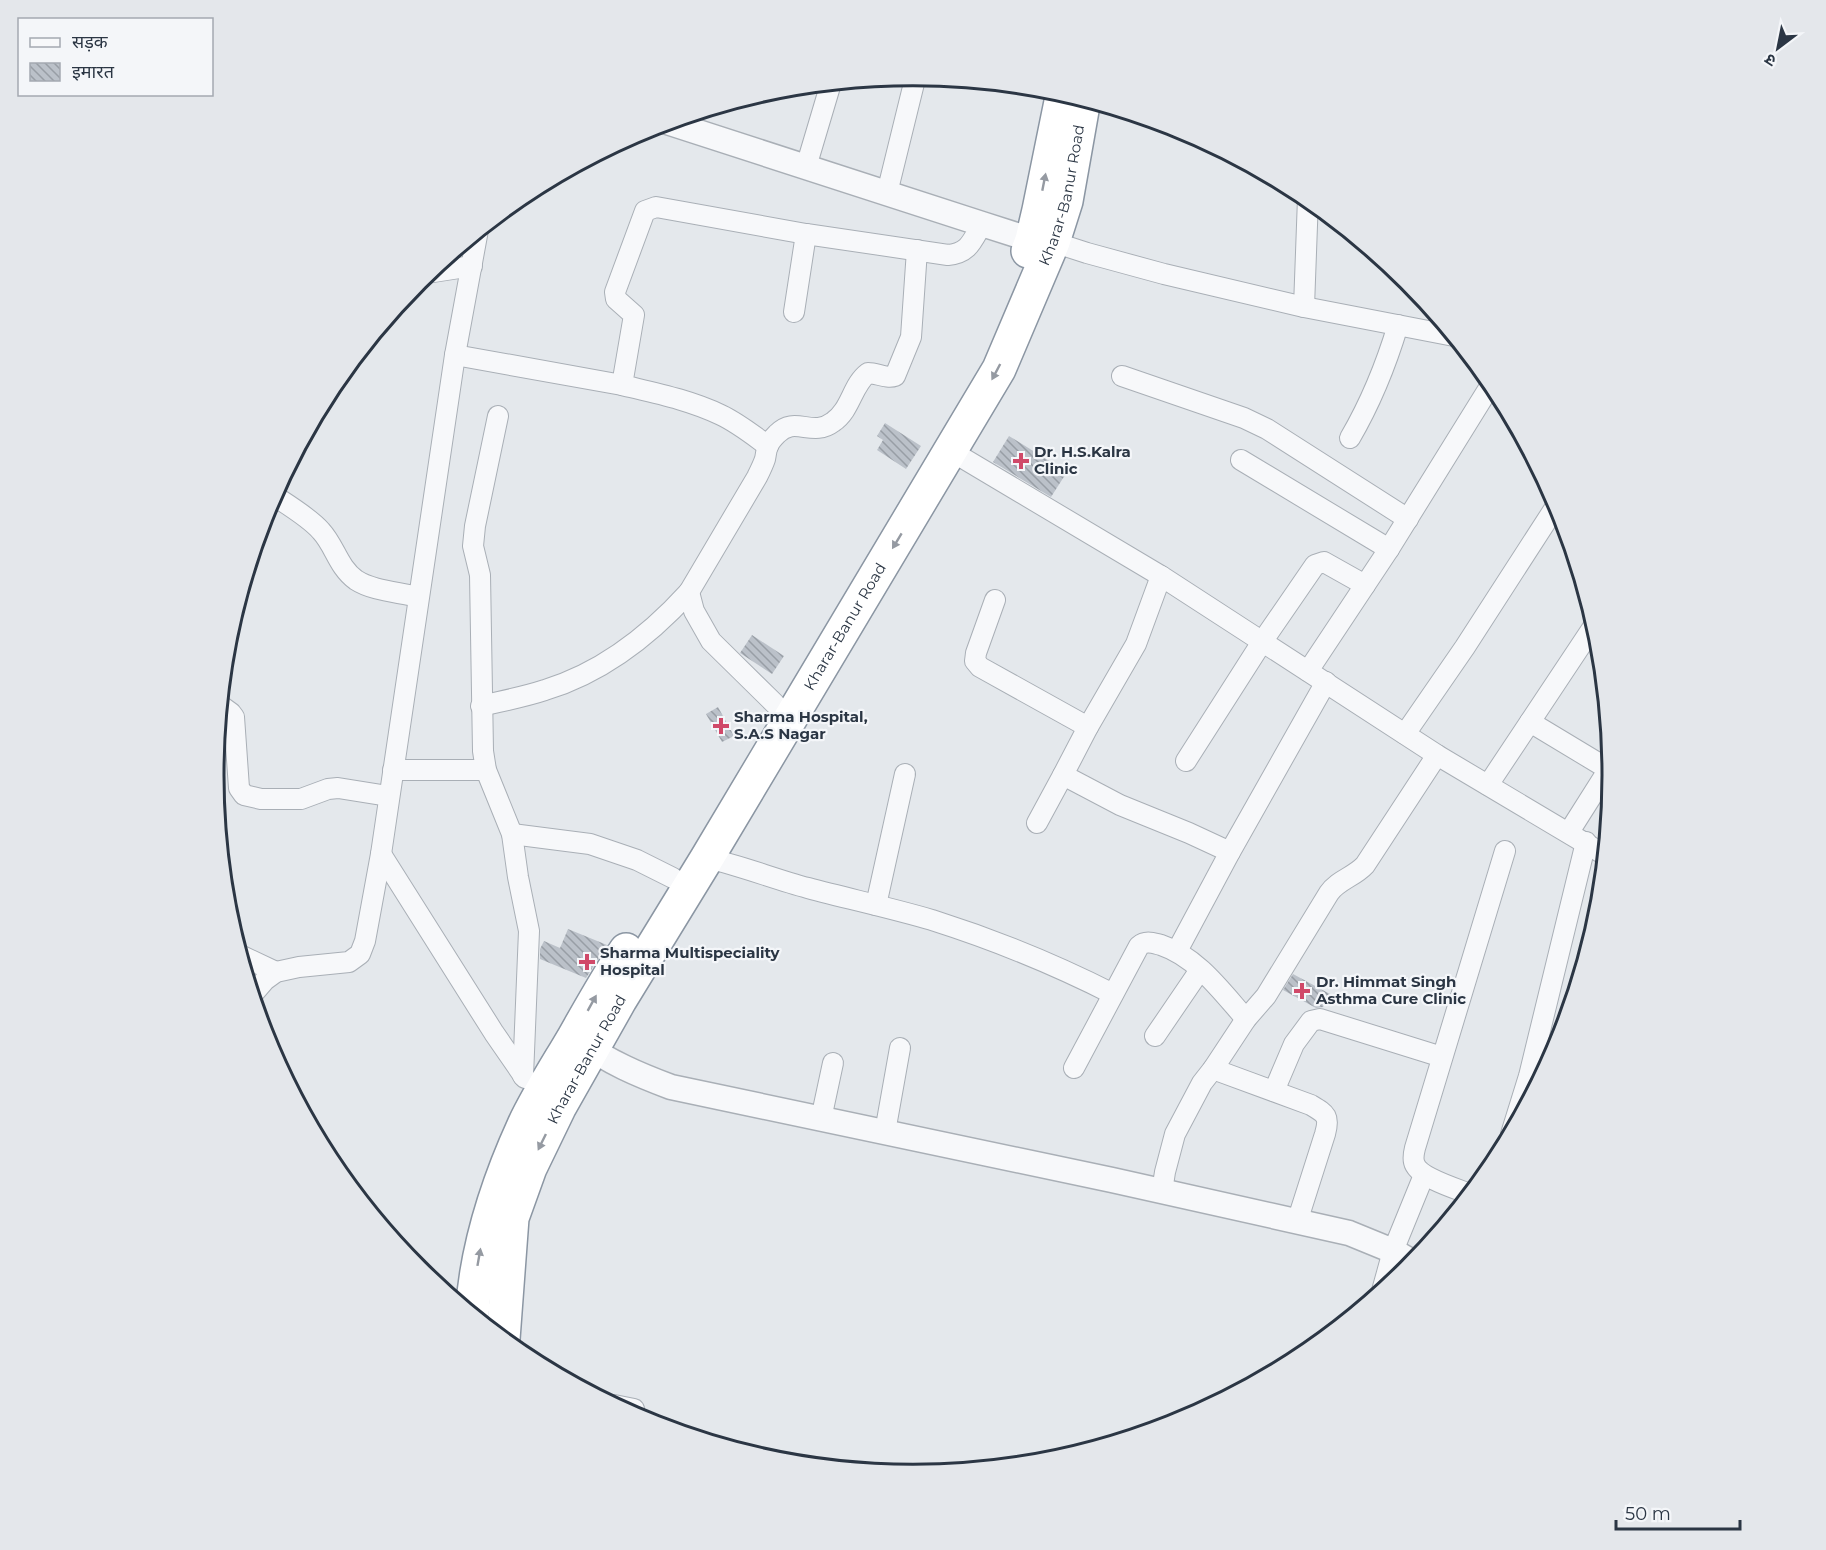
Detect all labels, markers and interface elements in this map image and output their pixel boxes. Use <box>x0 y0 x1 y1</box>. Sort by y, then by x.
legend <box>18 18 213 96</box>
north arrow <box>1748 18 1808 78</box>
text: सड़क <box>72 31 109 53</box>
text: उ <box>1761 49 1779 71</box>
text: इमारत <box>72 61 115 83</box>
street label: Kharar-Banur Road <box>1034 123 1088 268</box>
one-way arrow <box>1040 173 1049 192</box>
one-way arrow <box>991 364 1001 381</box>
place label: Dr. H.S.Kalra Clinic <box>1034 442 1131 478</box>
marker: Dr. H.S.Kalra Clinic <box>1012 452 1030 470</box>
one-way arrow <box>892 533 903 549</box>
street label: Kharar-Banur Road <box>799 559 890 694</box>
place label: Sharma Hospital, S.A.S Nagar <box>734 707 868 743</box>
marker: Sharma Hospital, S.A.S Nagar <box>712 717 730 735</box>
place label: Sharma Multispeciality Hospital <box>600 943 781 979</box>
marker: Sharma Multispeciality Hospital <box>578 953 596 971</box>
place label: Dr. Himmat Singh Asthma Cure Clinic <box>1315 972 1466 1008</box>
marker: Dr. Himmat Singh Asthma Cure Clinic <box>1293 982 1311 1000</box>
street label: Kharar-Banur Road <box>543 991 630 1127</box>
one-way arrow <box>587 994 597 1011</box>
one-way arrow <box>538 1134 547 1151</box>
one-way arrow <box>475 1247 484 1266</box>
scale bar <box>1616 1493 1740 1531</box>
text: 50 m <box>1625 1503 1671 1525</box>

